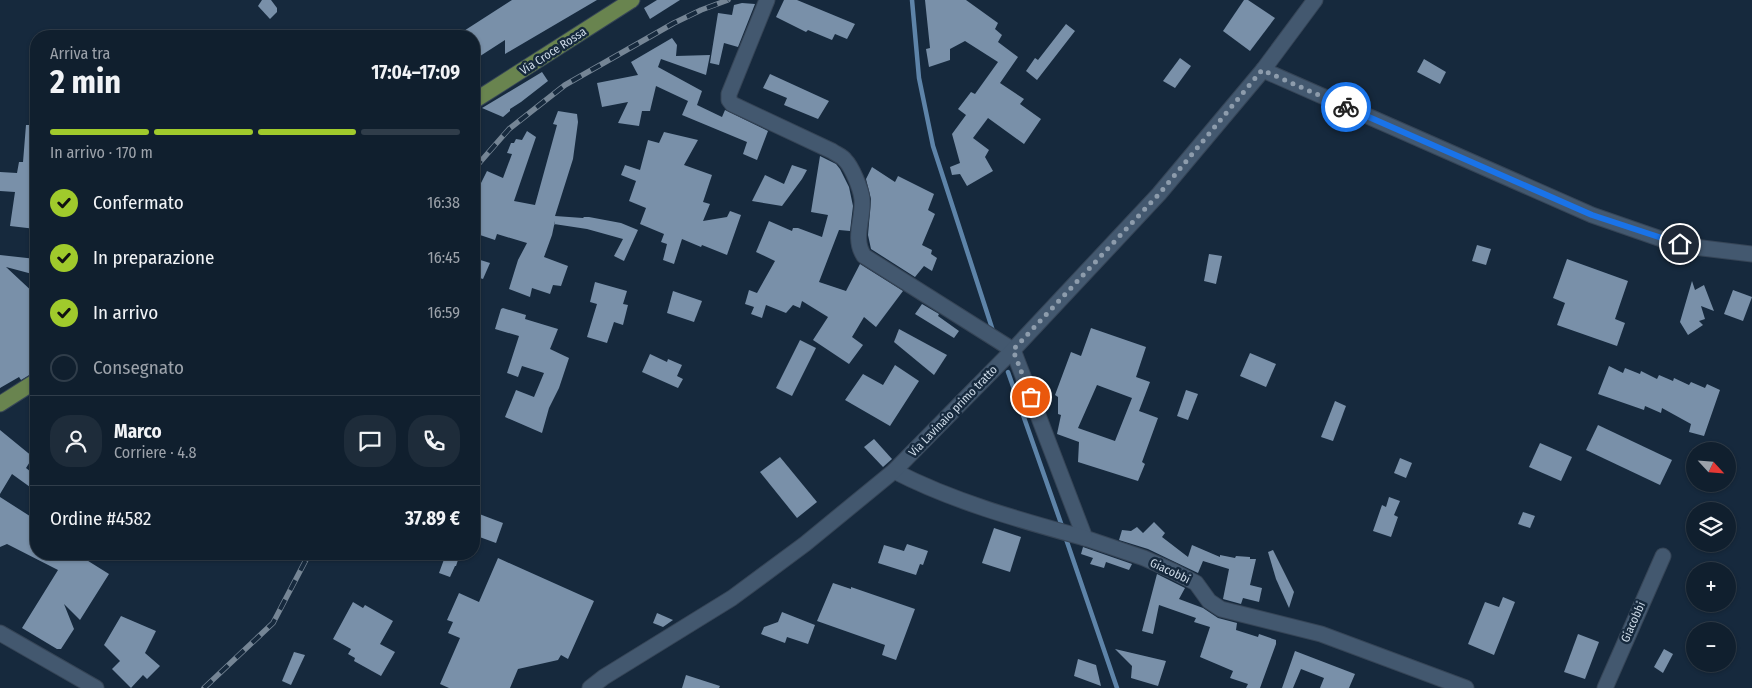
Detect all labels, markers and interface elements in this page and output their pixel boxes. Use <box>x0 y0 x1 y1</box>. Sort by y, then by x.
street label: Via Croce Rossa <box>517 24 589 78</box>
text: Arriva tra <box>50 44 110 63</box>
text: 17:04–17:09 <box>371 61 460 84</box>
text: 2 min <box>50 63 121 101</box>
courier <box>1321 82 1371 132</box>
icon: bike <box>1332 93 1360 121</box>
text: In arrivo · 170 m <box>50 143 153 162</box>
icon: check <box>50 189 78 217</box>
text: Confermato <box>93 191 184 214</box>
text: 16:38 <box>427 193 460 212</box>
pin <box>1659 223 1701 265</box>
icon: home <box>1666 230 1694 258</box>
icon: check <box>50 244 78 272</box>
text: In preparazione <box>93 246 214 269</box>
text: 16:45 <box>428 248 460 267</box>
icon: check <box>50 299 78 327</box>
text: In arrivo <box>93 301 158 324</box>
text: 16:59 <box>427 303 460 322</box>
text: Consegnato <box>93 356 184 379</box>
street label: Via Lavinaio primo tratto <box>906 363 1000 459</box>
pin <box>1010 376 1052 418</box>
icon: bag <box>1017 383 1045 411</box>
button: person <box>50 415 102 467</box>
button: chat <box>344 415 396 467</box>
button: phone <box>408 415 460 467</box>
text: Marco <box>114 420 162 443</box>
north arrow <box>1686 442 1736 492</box>
map controls <box>1686 442 1736 672</box>
text: Corriere · 4.8 <box>114 443 196 462</box>
button: layers <box>1686 502 1736 552</box>
text: Ordine #4582 <box>50 507 151 530</box>
text: 37.89 € <box>405 507 460 530</box>
street label: Giacobbi <box>1148 556 1192 586</box>
button: + <box>1686 562 1736 612</box>
street label: Giacobbi <box>1618 600 1648 644</box>
button: − <box>1686 622 1736 672</box>

